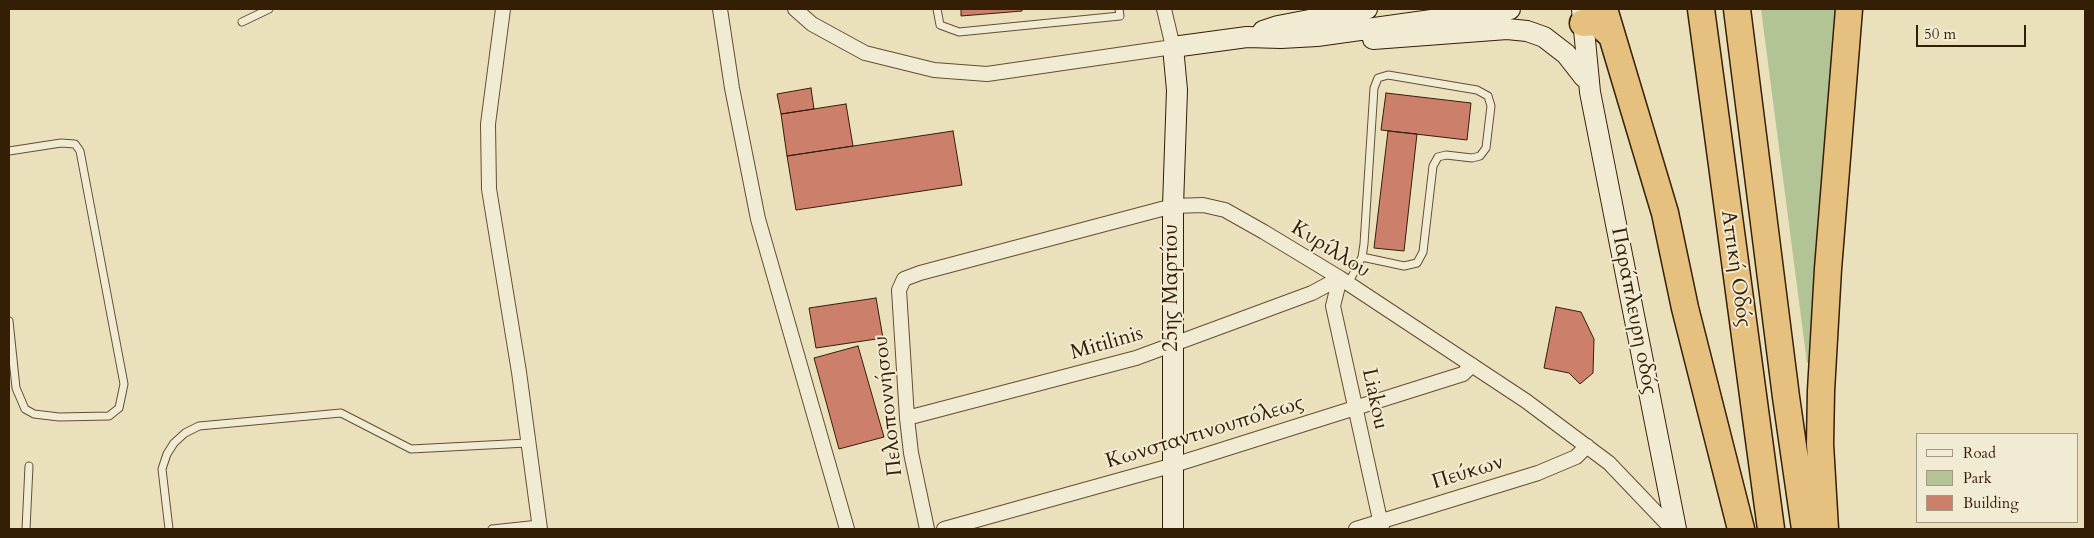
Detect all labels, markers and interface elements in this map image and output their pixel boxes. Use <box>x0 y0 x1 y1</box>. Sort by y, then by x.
scale bar <box>1919 15 2029 47</box>
text: 50 m <box>1924 24 1956 44</box>
street label: Αττική Οδός <box>1714 209 1756 329</box>
street label: Κυρίλλου <box>1286 216 1374 284</box>
street label: 25ης Μαρτίου <box>1159 224 1185 352</box>
street label: Παράπλευρη οδός <box>1604 225 1662 397</box>
street label: Mitilinis <box>1068 322 1146 366</box>
street label: Πελοποννήσου <box>869 335 909 477</box>
street label: Liakou <box>1355 366 1393 432</box>
street label: Κωνσταντινουπόλεως <box>1103 391 1307 475</box>
legend <box>1916 433 2079 523</box>
text: Road <box>1963 443 1996 463</box>
street label: Πεύκων <box>1429 450 1507 496</box>
text: Park <box>1963 468 1992 488</box>
text: Building <box>1963 493 2019 513</box>

